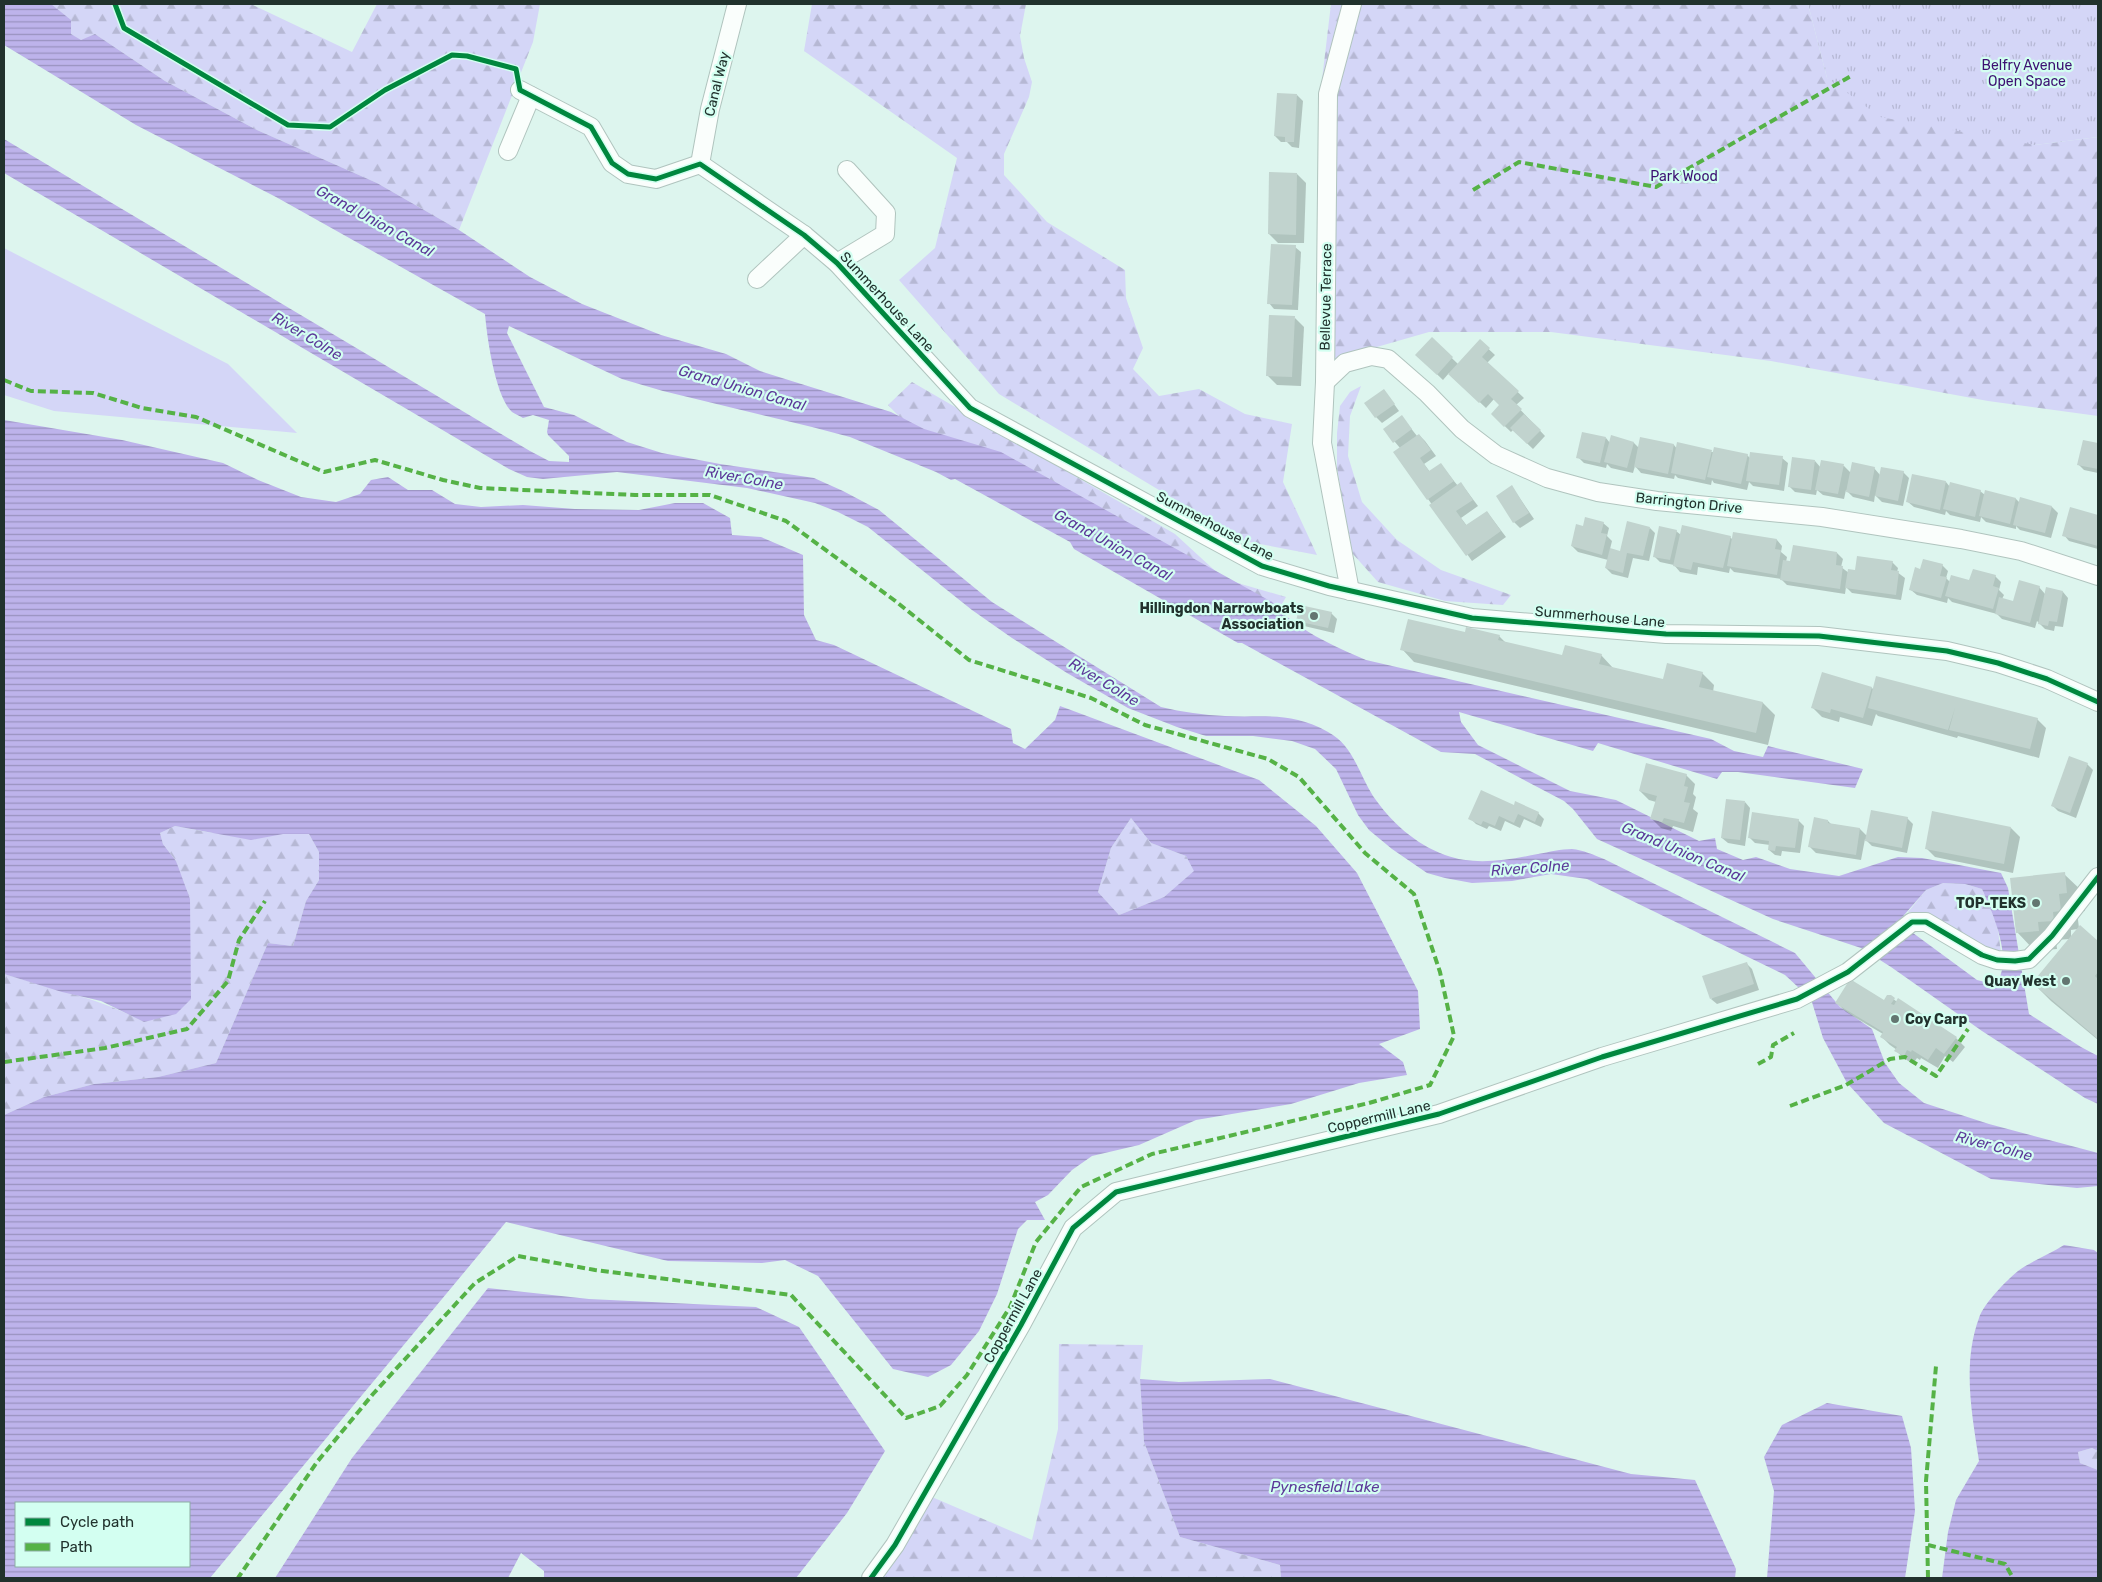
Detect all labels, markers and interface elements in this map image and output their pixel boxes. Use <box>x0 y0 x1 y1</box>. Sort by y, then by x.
street label: Canal Way <box>701 50 733 118</box>
park label: Belfry Avenue Open Space <box>1982 57 2073 90</box>
park label: Park Wood <box>1650 168 1718 185</box>
water label: Grand Union Canal <box>313 181 437 261</box>
street label: Bellevue Terrace <box>1317 243 1335 351</box>
street label: Summerhouse Lane <box>836 248 938 356</box>
water label: River Colne <box>269 308 346 364</box>
water label: Grand Union Canal <box>676 361 808 415</box>
water label: River Colne <box>704 462 785 494</box>
street label: Summerhouse Lane <box>1153 488 1277 564</box>
street label: Barrington Drive <box>1635 489 1743 517</box>
water label: Grand Union Canal <box>1051 505 1175 585</box>
place label: Hillingdon Narrowboats Association <box>1139 600 1304 633</box>
street label: Summerhouse Lane <box>1534 603 1666 631</box>
marker: Hillingdon Narrowboats Association <box>1308 610 1320 622</box>
water label: River Colne <box>1066 654 1143 710</box>
water label: Grand Union Canal <box>1619 818 1747 886</box>
water label: River Colne <box>1490 856 1571 880</box>
place label: TOP-TEKS <box>1956 895 2026 912</box>
marker: TOP-TEKS <box>2030 897 2042 909</box>
place label: Quay West <box>1984 973 2056 990</box>
marker: Quay West <box>2060 975 2072 987</box>
place label: Coy Carp <box>1905 1011 1967 1028</box>
marker: Coy Carp <box>1889 1013 1901 1025</box>
street label: Coppermill Lane <box>1326 1097 1432 1137</box>
water label: River Colne <box>1954 1127 2035 1165</box>
street label: Coppermill Lane <box>980 1266 1046 1366</box>
water label: Pynesfield Lake <box>1271 1478 1380 1496</box>
legend <box>15 1502 190 1567</box>
text: Cycle path <box>60 1513 134 1531</box>
text: Path <box>60 1538 93 1556</box>

